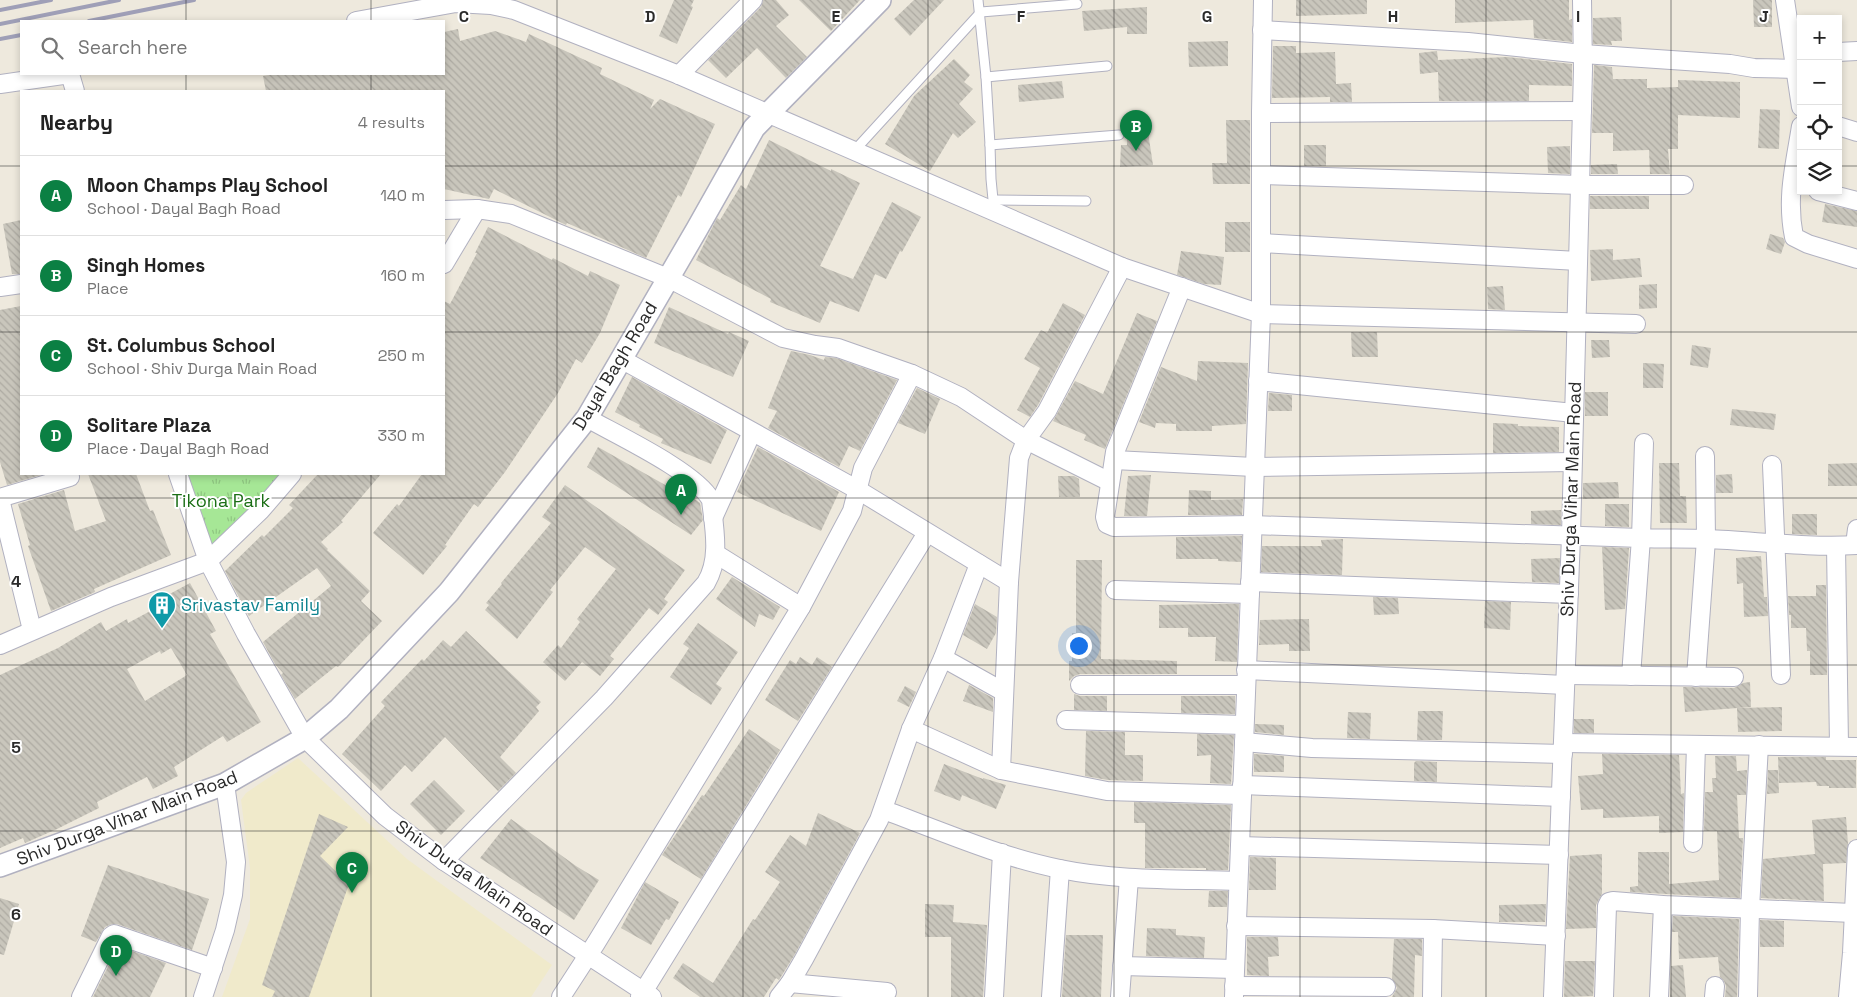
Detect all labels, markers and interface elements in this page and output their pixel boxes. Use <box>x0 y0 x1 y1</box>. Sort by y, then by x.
text: C <box>459 6 469 27</box>
text: D <box>645 6 655 27</box>
text: E <box>832 6 841 27</box>
text: F <box>1017 6 1026 27</box>
text: G <box>1202 6 1212 27</box>
text: H <box>1388 6 1398 27</box>
text: I <box>1576 6 1580 27</box>
text: J <box>1759 6 1769 27</box>
map controls <box>1797 15 1842 195</box>
button: + <box>1797 15 1842 60</box>
search box <box>20 20 445 75</box>
icon: search <box>38 34 66 62</box>
text: Search here <box>78 35 188 60</box>
button: − <box>1797 60 1842 105</box>
button: locate <box>1797 105 1842 150</box>
text: Nearby <box>40 109 113 136</box>
pin: B <box>1120 110 1152 151</box>
text: 4 results <box>358 112 425 133</box>
button: layers <box>1797 150 1842 195</box>
text: Moon Champs Play School <box>87 173 328 198</box>
text: A <box>51 185 61 206</box>
text: 140 m <box>380 185 425 206</box>
text: School · Dayal Bagh Road <box>87 198 281 219</box>
text: Singh Homes <box>87 253 205 278</box>
text: B <box>51 265 61 286</box>
text: 160 m <box>380 265 425 286</box>
text: Place <box>87 278 129 299</box>
street label: Dayal Bagh Road <box>567 297 662 434</box>
text: St. Columbus School <box>87 333 275 358</box>
text: C <box>51 345 61 366</box>
text: 250 m <box>378 345 425 366</box>
text: School · Shiv Durga Main Road <box>87 358 317 379</box>
street label: Shiv Durga Vihar Main Road <box>1555 381 1586 617</box>
text: Solitare Plaza <box>87 413 211 438</box>
text: D <box>51 425 61 446</box>
text: 330 m <box>378 425 425 446</box>
text: Place · Dayal Bagh Road <box>87 438 269 459</box>
pin: A <box>665 474 697 515</box>
park label: Tikona Park <box>172 489 271 512</box>
text: 4 <box>11 571 21 592</box>
building icon: Srivastav Family <box>147 590 177 629</box>
place label: Srivastav Family <box>181 593 320 616</box>
your location <box>1066 633 1092 659</box>
text: 5 <box>11 737 21 758</box>
street label: Shiv Durga Vihar Main Road <box>13 765 241 870</box>
street label: Shiv Durga Main Road <box>391 815 557 941</box>
pin: C <box>336 852 368 893</box>
text: 6 <box>11 904 21 925</box>
pin: D <box>100 935 132 976</box>

